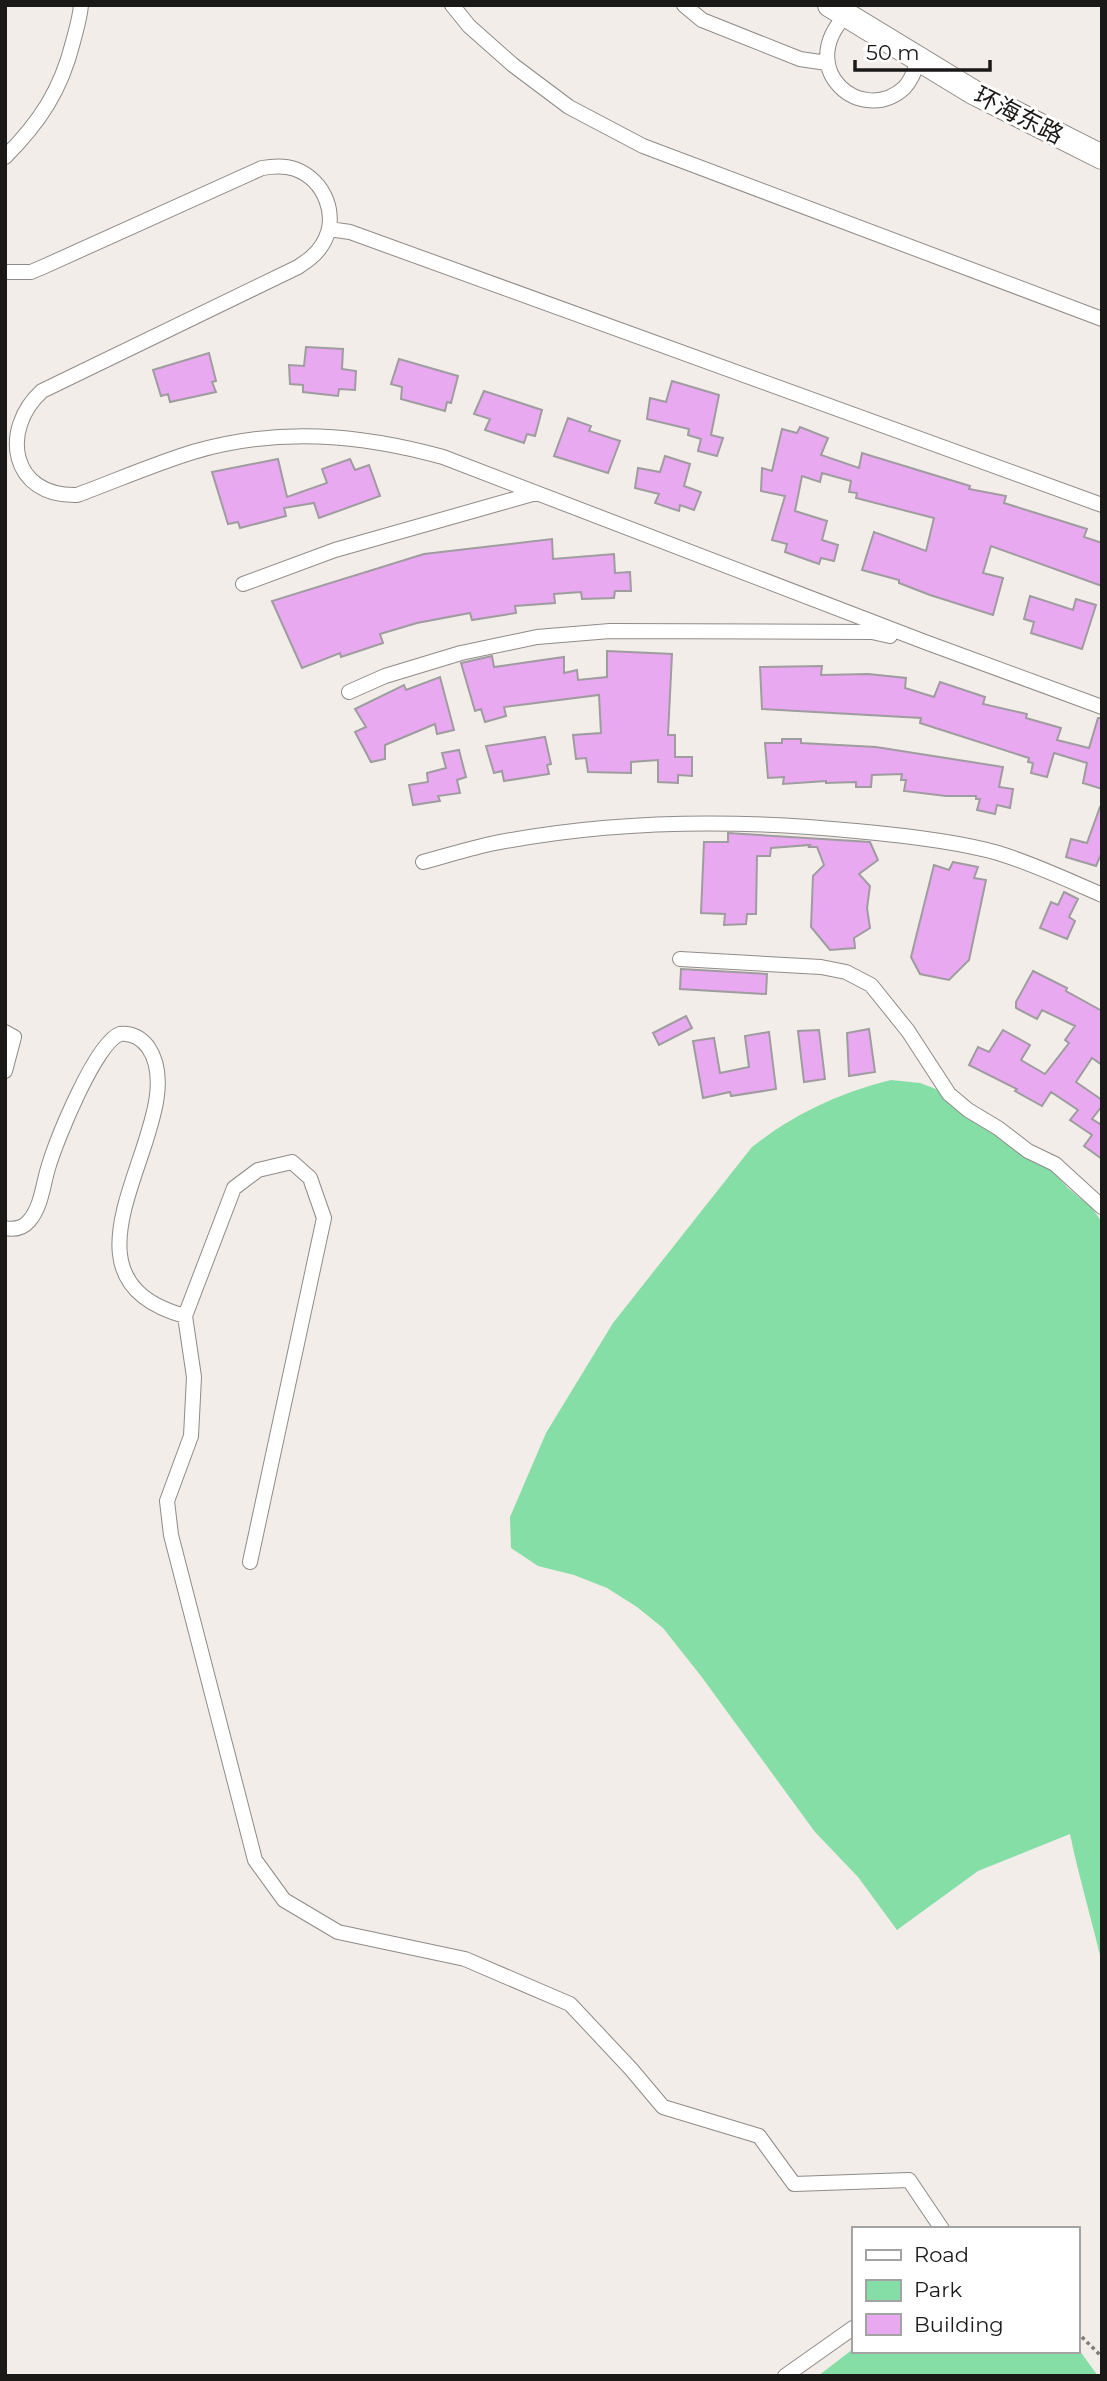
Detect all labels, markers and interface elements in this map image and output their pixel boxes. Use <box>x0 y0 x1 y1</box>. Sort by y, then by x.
scale bar <box>855 28 990 72</box>
text: 50 m <box>866 40 920 65</box>
street label: 环海东路 <box>970 80 1068 150</box>
legend <box>852 2227 1079 2353</box>
text: Road <box>914 2242 969 2267</box>
text: Park <box>914 2277 962 2302</box>
text: Building <box>914 2312 1004 2337</box>

